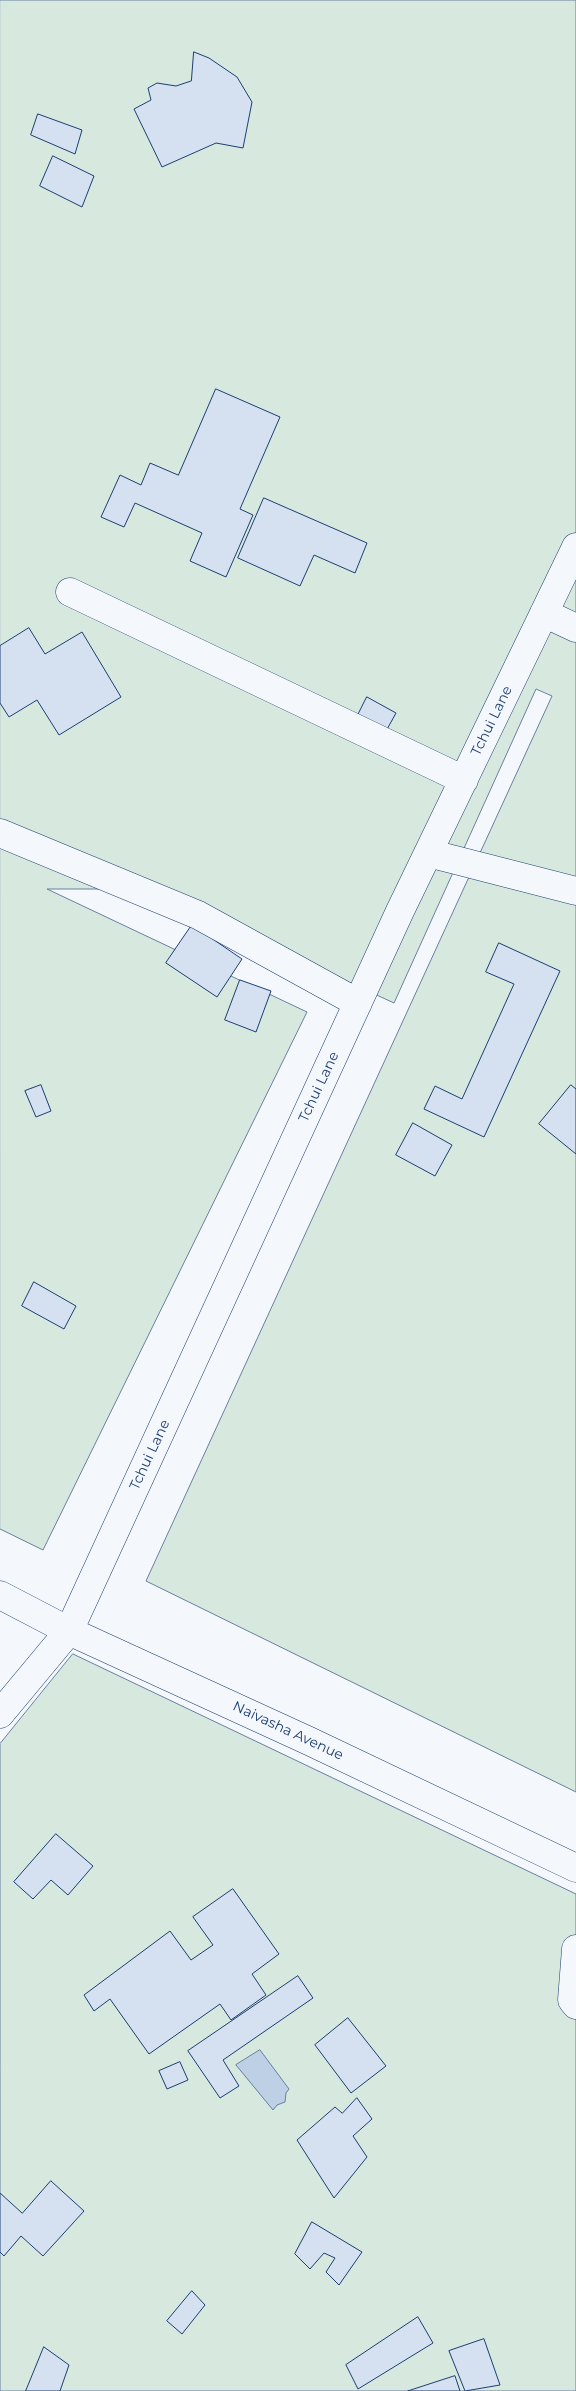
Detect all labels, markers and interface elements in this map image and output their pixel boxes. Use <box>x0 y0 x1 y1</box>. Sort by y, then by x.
street label: Tchui Lane <box>468 683 516 759</box>
street label: Tchui Lane <box>295 1049 343 1125</box>
street label: Tchui Lane <box>126 1417 174 1493</box>
street label: Naivasha Avenue <box>230 1698 346 1764</box>

